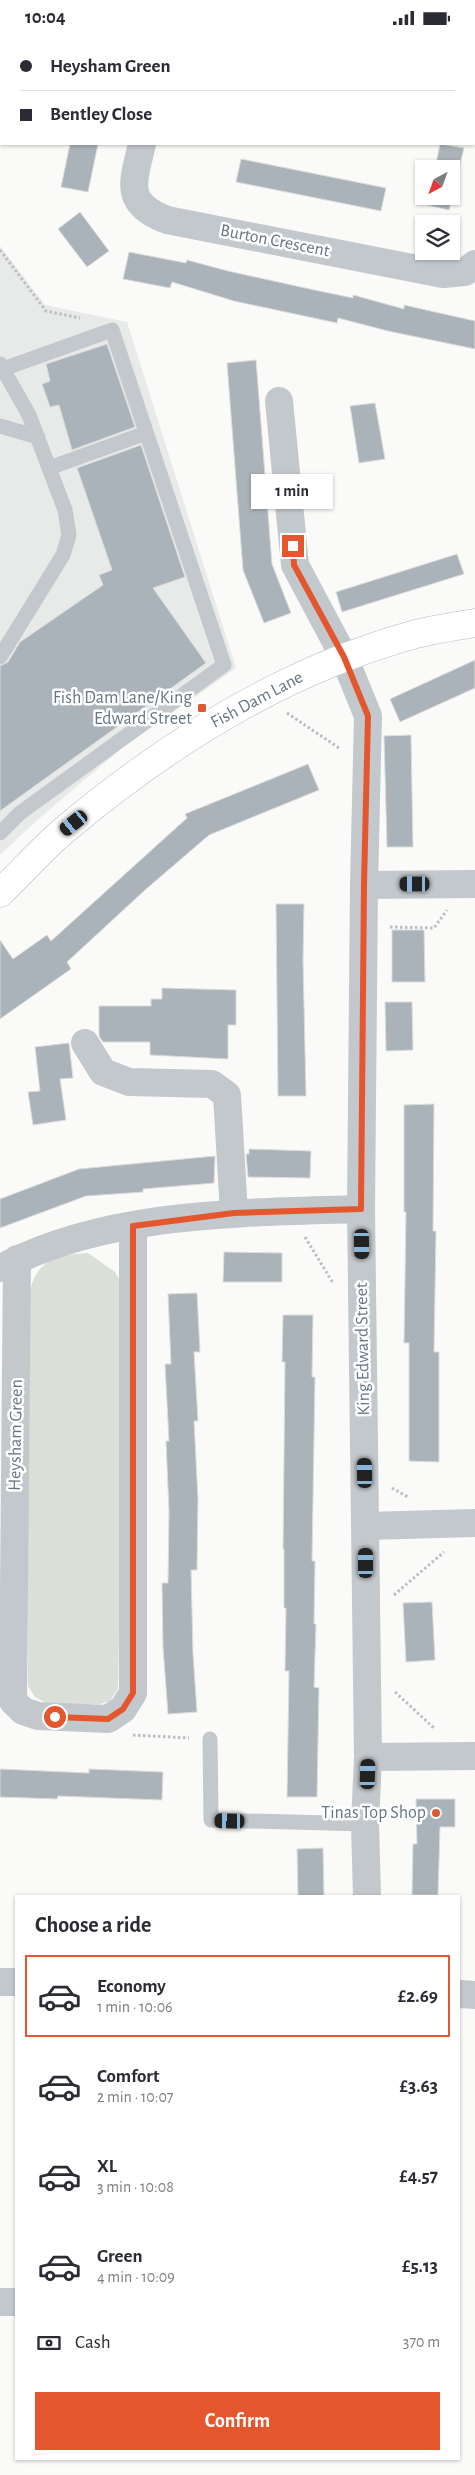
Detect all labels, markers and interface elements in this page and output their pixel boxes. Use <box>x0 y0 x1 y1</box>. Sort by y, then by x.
text: 10:04 <box>25 8 66 27</box>
text: Heysham Green <box>50 57 171 76</box>
text: Bentley Close <box>50 105 152 124</box>
north arrow <box>415 160 460 205</box>
map controls <box>415 160 460 260</box>
button: layers <box>415 215 460 260</box>
street label: Burton Crescent <box>219 222 331 260</box>
callout: 1 min <box>252 473 334 509</box>
text: 1 min <box>275 483 309 499</box>
route end <box>282 535 304 557</box>
street label: Fish Dam Lane <box>208 668 306 732</box>
place label: Fish Dam Lane/King Edward Street <box>53 689 192 728</box>
marker: Fish Dam Lane/King Edward Street <box>196 702 208 714</box>
car <box>57 808 90 838</box>
car <box>400 877 430 892</box>
car <box>354 1229 369 1259</box>
street label: King Edward Street <box>353 1282 373 1416</box>
street label: Heysham Green <box>6 1379 26 1491</box>
car <box>357 1458 372 1488</box>
car <box>358 1548 373 1578</box>
route start <box>44 1706 66 1728</box>
car <box>359 1759 376 1789</box>
place label: Tinas Top Shop <box>321 1804 426 1822</box>
marker: Tinas Top Shop <box>430 1807 442 1819</box>
car <box>214 1813 245 1829</box>
text: Choose a ride <box>35 1914 151 1936</box>
icon: car <box>37 1974 82 2019</box>
text: Economy <box>97 1977 166 1996</box>
text: £2.69 <box>398 1987 438 2006</box>
text: 1 min · 10:06 <box>97 1999 173 2015</box>
icon: car <box>37 2064 82 2109</box>
text: Comfort <box>97 2067 159 2086</box>
text: £3.63 <box>400 2077 438 2096</box>
text: 2 min · 10:07 <box>97 2089 174 2105</box>
icon: car <box>37 2154 82 2199</box>
text: XL <box>97 2157 117 2176</box>
text: £4.57 <box>399 2167 438 2186</box>
text: 3 min · 10:08 <box>97 2179 174 2195</box>
icon: car <box>37 2244 82 2289</box>
text: Green <box>97 2247 143 2266</box>
text: £5.13 <box>402 2257 438 2276</box>
text: 4 min · 10:09 <box>97 2269 175 2285</box>
icon: cash <box>35 2329 63 2357</box>
text: Cash <box>75 2333 111 2352</box>
text: 370 m <box>403 2334 440 2350</box>
button: Confirm <box>35 2392 440 2450</box>

